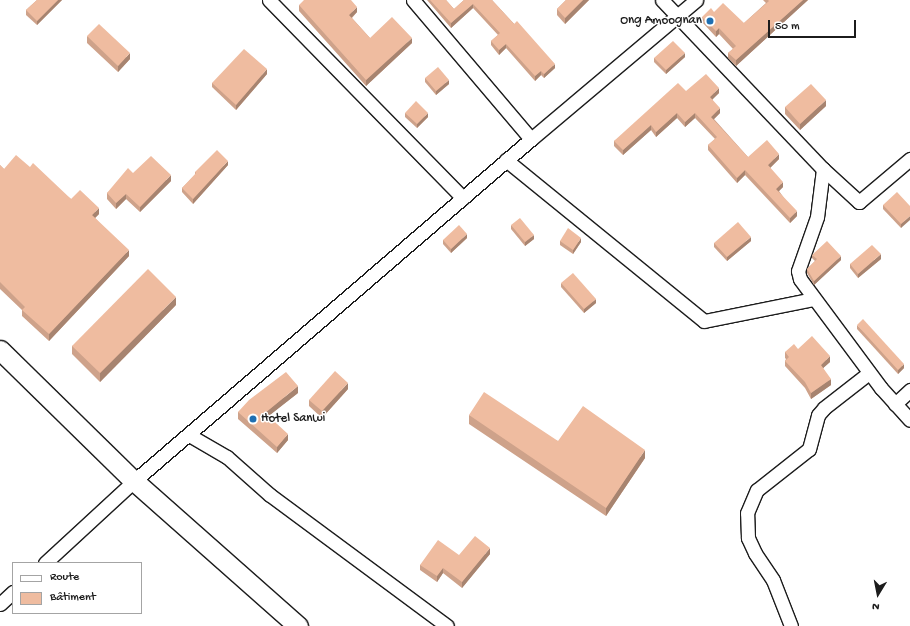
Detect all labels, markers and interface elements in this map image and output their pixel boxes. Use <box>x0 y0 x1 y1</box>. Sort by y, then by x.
scale bar <box>770 12 858 38</box>
place label: Ong Amoognan <box>620 13 702 29</box>
marker: Ong Amoognan <box>705 16 715 26</box>
text: 50 m <box>775 20 800 34</box>
place label: Hotel Sanwi <box>261 411 325 427</box>
marker: Hotel Sanwi <box>248 414 258 424</box>
legend <box>12 562 142 614</box>
text: Route <box>50 571 79 585</box>
north arrow <box>858 574 898 614</box>
text: Bâtiment <box>50 591 96 605</box>
text: N <box>871 599 880 612</box>

